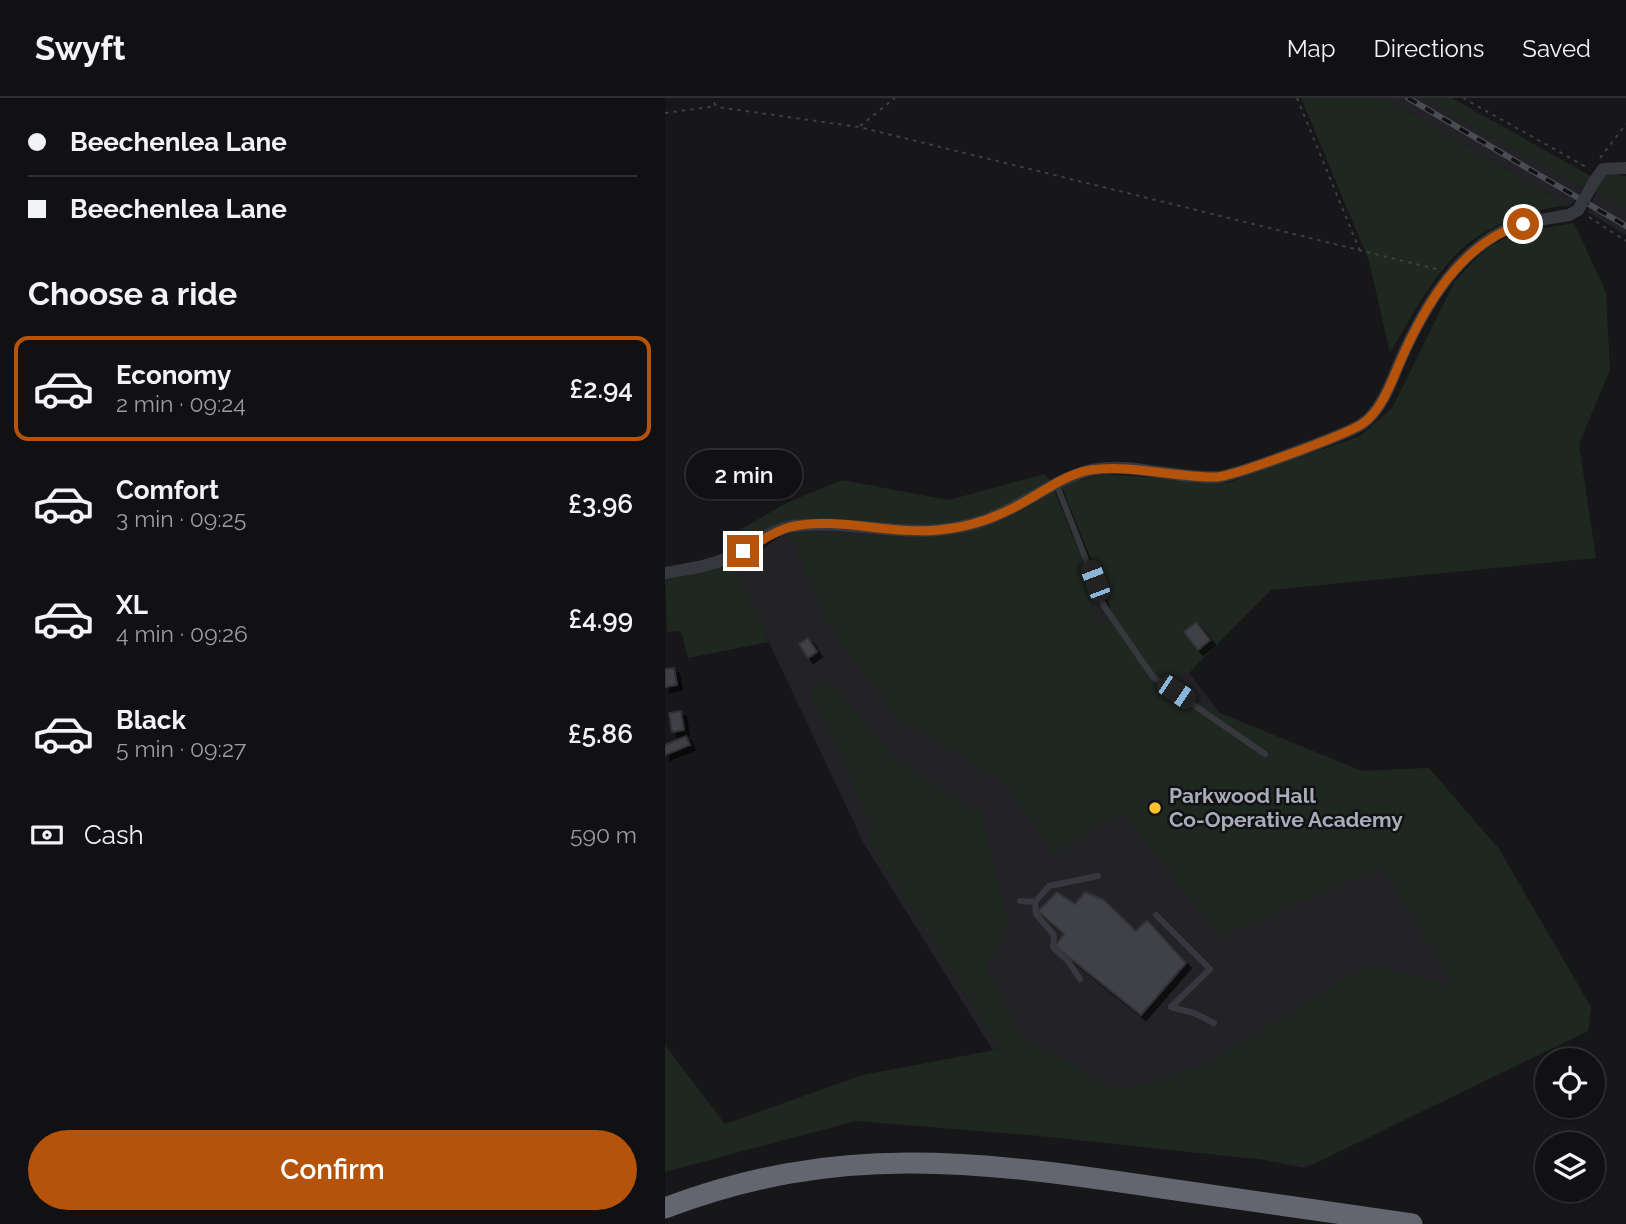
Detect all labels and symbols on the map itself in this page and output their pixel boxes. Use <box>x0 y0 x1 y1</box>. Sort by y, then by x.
route start <box>1507 208 1539 240</box>
callout: 2 min <box>685 449 801 498</box>
route end <box>727 535 759 567</box>
car <box>1078 558 1113 604</box>
car <box>1153 672 1200 712</box>
place label: Parkwood Hall Co-Operative Academy <box>1169 783 1403 832</box>
marker: Parkwood Hall Co-Operative Academy <box>1147 800 1163 816</box>

